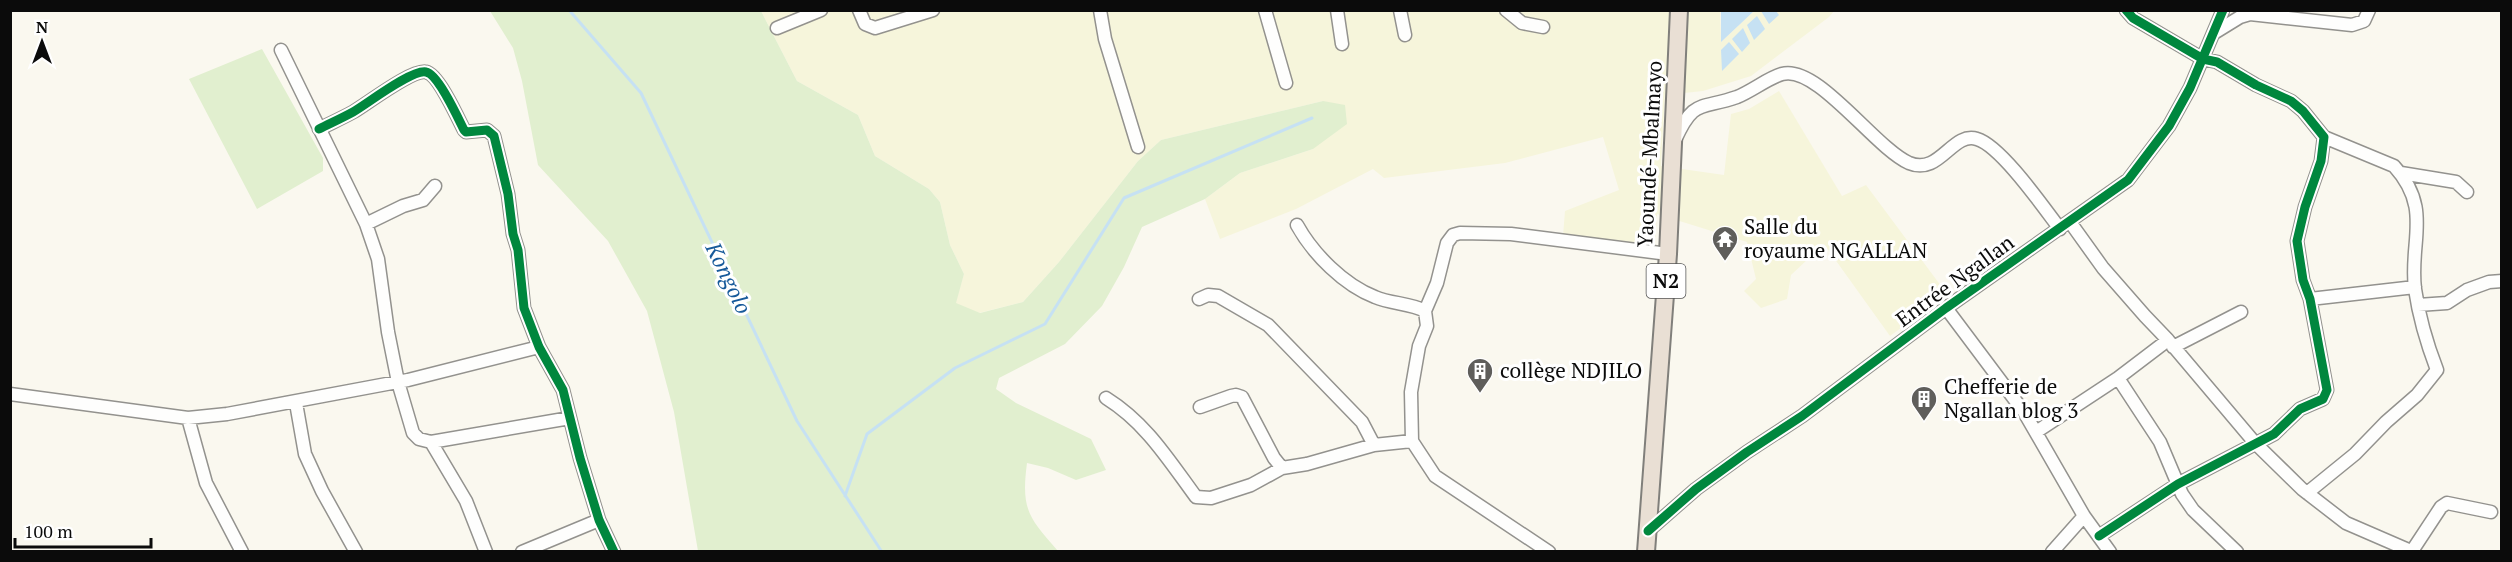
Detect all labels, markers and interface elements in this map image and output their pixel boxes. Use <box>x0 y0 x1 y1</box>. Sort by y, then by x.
north arrow <box>12 12 72 72</box>
text: N <box>36 16 48 38</box>
street label: Yaoundé-Mbalmayo <box>1630 60 1668 248</box>
place label: Salle du royaume NGALLAN <box>1744 212 1927 264</box>
temple icon: Salle du royaume NGALLAN <box>1710 224 1740 262</box>
street label: Entrée Ngallan <box>1890 228 2020 333</box>
water label: Kongolo <box>699 236 759 318</box>
road number: N2 <box>1646 264 1686 298</box>
building icon: collège NDJILO <box>1465 356 1495 394</box>
place label: collège NDJILO <box>1500 356 1642 384</box>
place label: Chefferie de Ngallan blog 3 <box>1944 372 2079 424</box>
building icon: Chefferie de Ngallan blog 3 <box>1909 384 1939 422</box>
scale bar <box>15 511 152 549</box>
text: 100 m <box>24 519 73 543</box>

